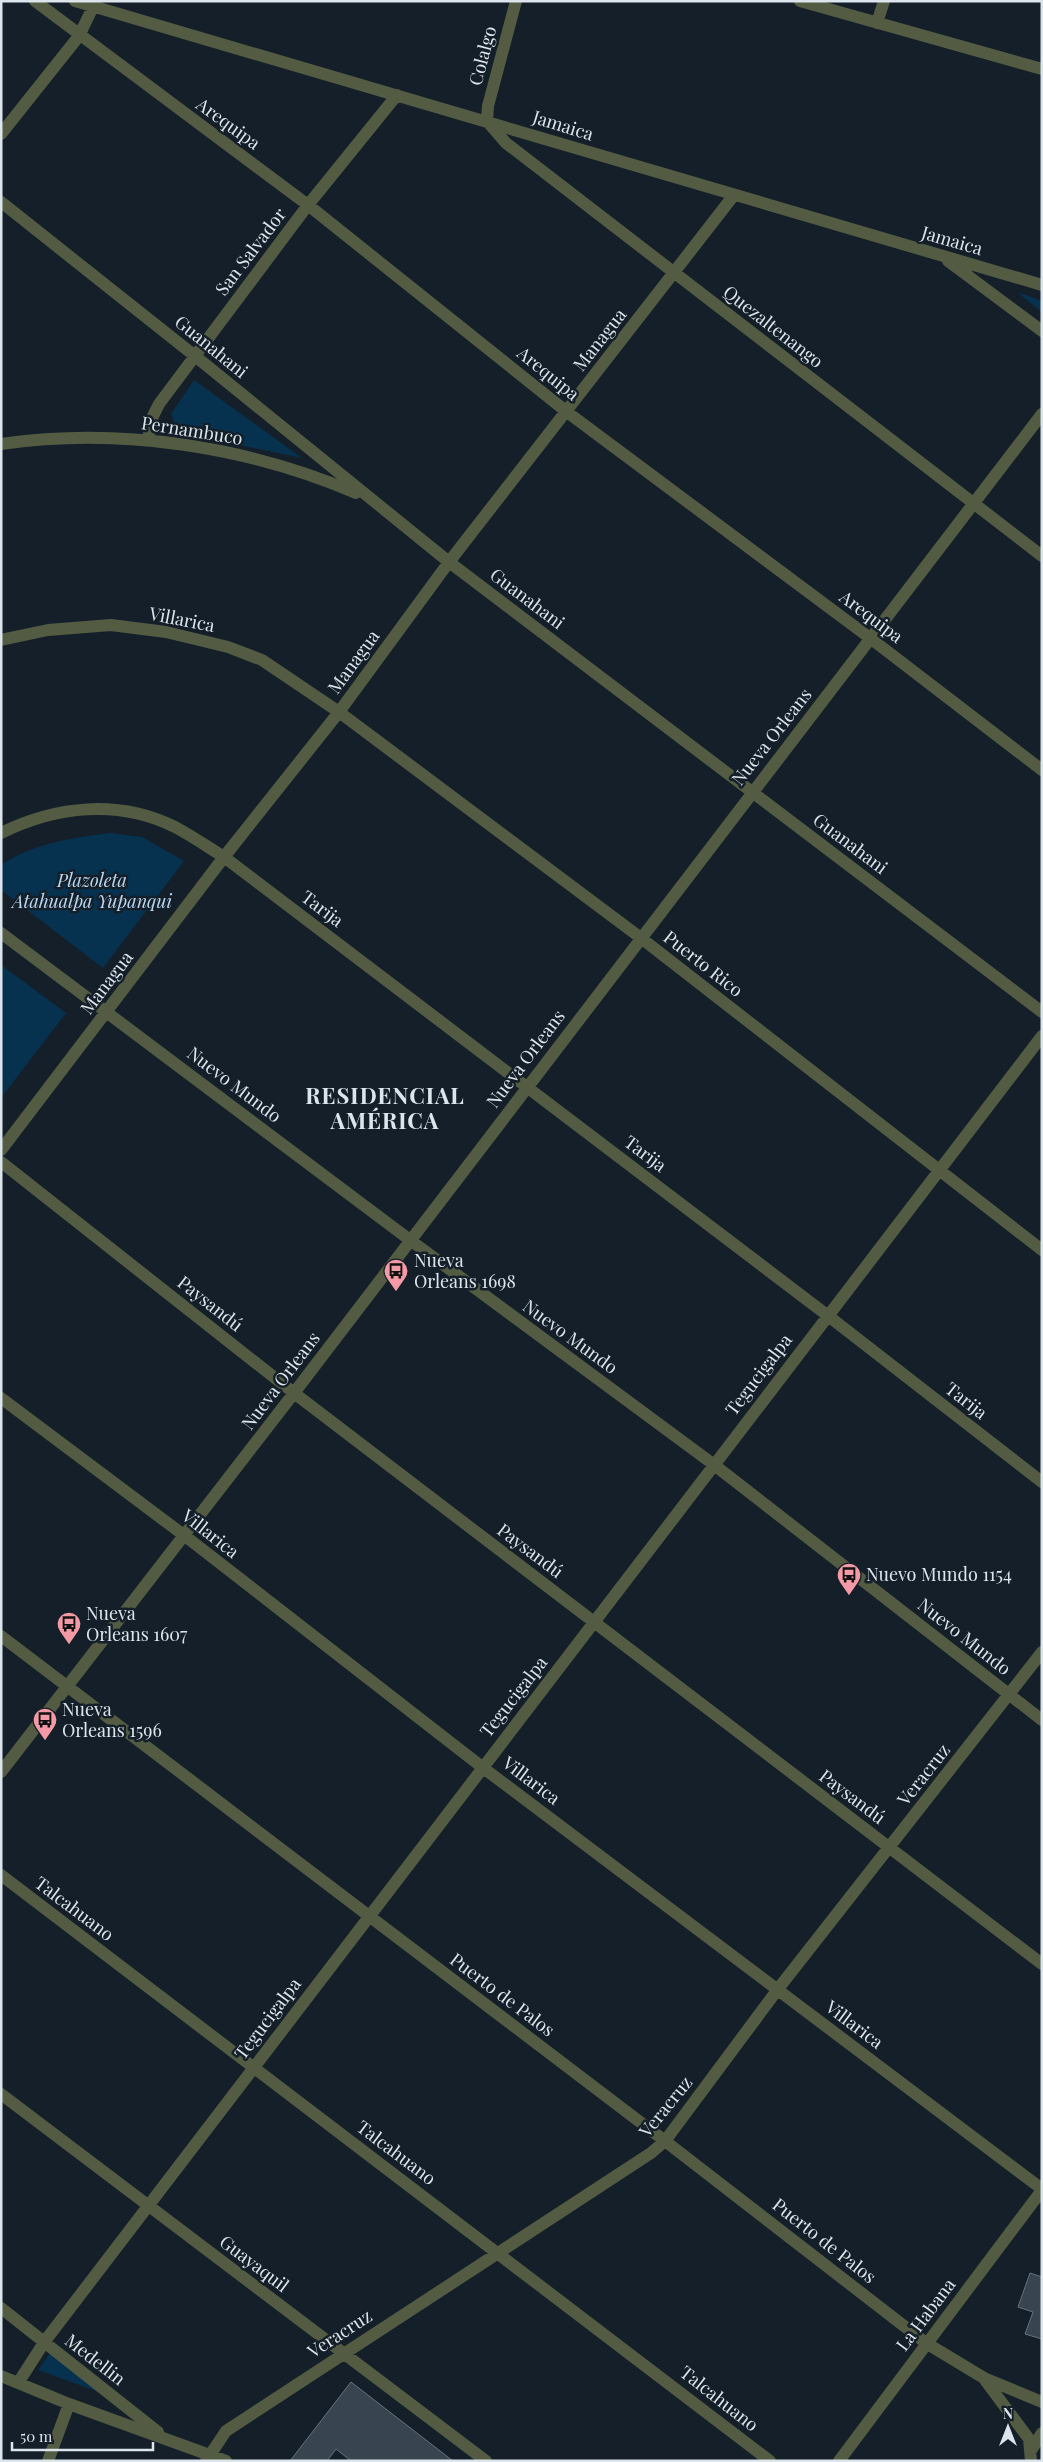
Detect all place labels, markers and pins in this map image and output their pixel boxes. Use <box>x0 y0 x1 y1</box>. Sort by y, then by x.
place label: Nueva Orleans 1698 <box>414 1248 516 1293</box>
bus stop icon: Nueva Orleans 1698 <box>383 1258 409 1292</box>
bus stop icon: Nuevo Mundo 1154 <box>836 1562 862 1596</box>
place label: Nuevo Mundo 1154 <box>866 1562 1012 1586</box>
place label: Nueva Orleans 1607 <box>86 1601 188 1646</box>
bus stop icon: Nueva Orleans 1607 <box>56 1611 82 1645</box>
place label: Nueva Orleans 1596 <box>62 1697 162 1742</box>
bus stop icon: Nueva Orleans 1596 <box>32 1707 58 1741</box>

